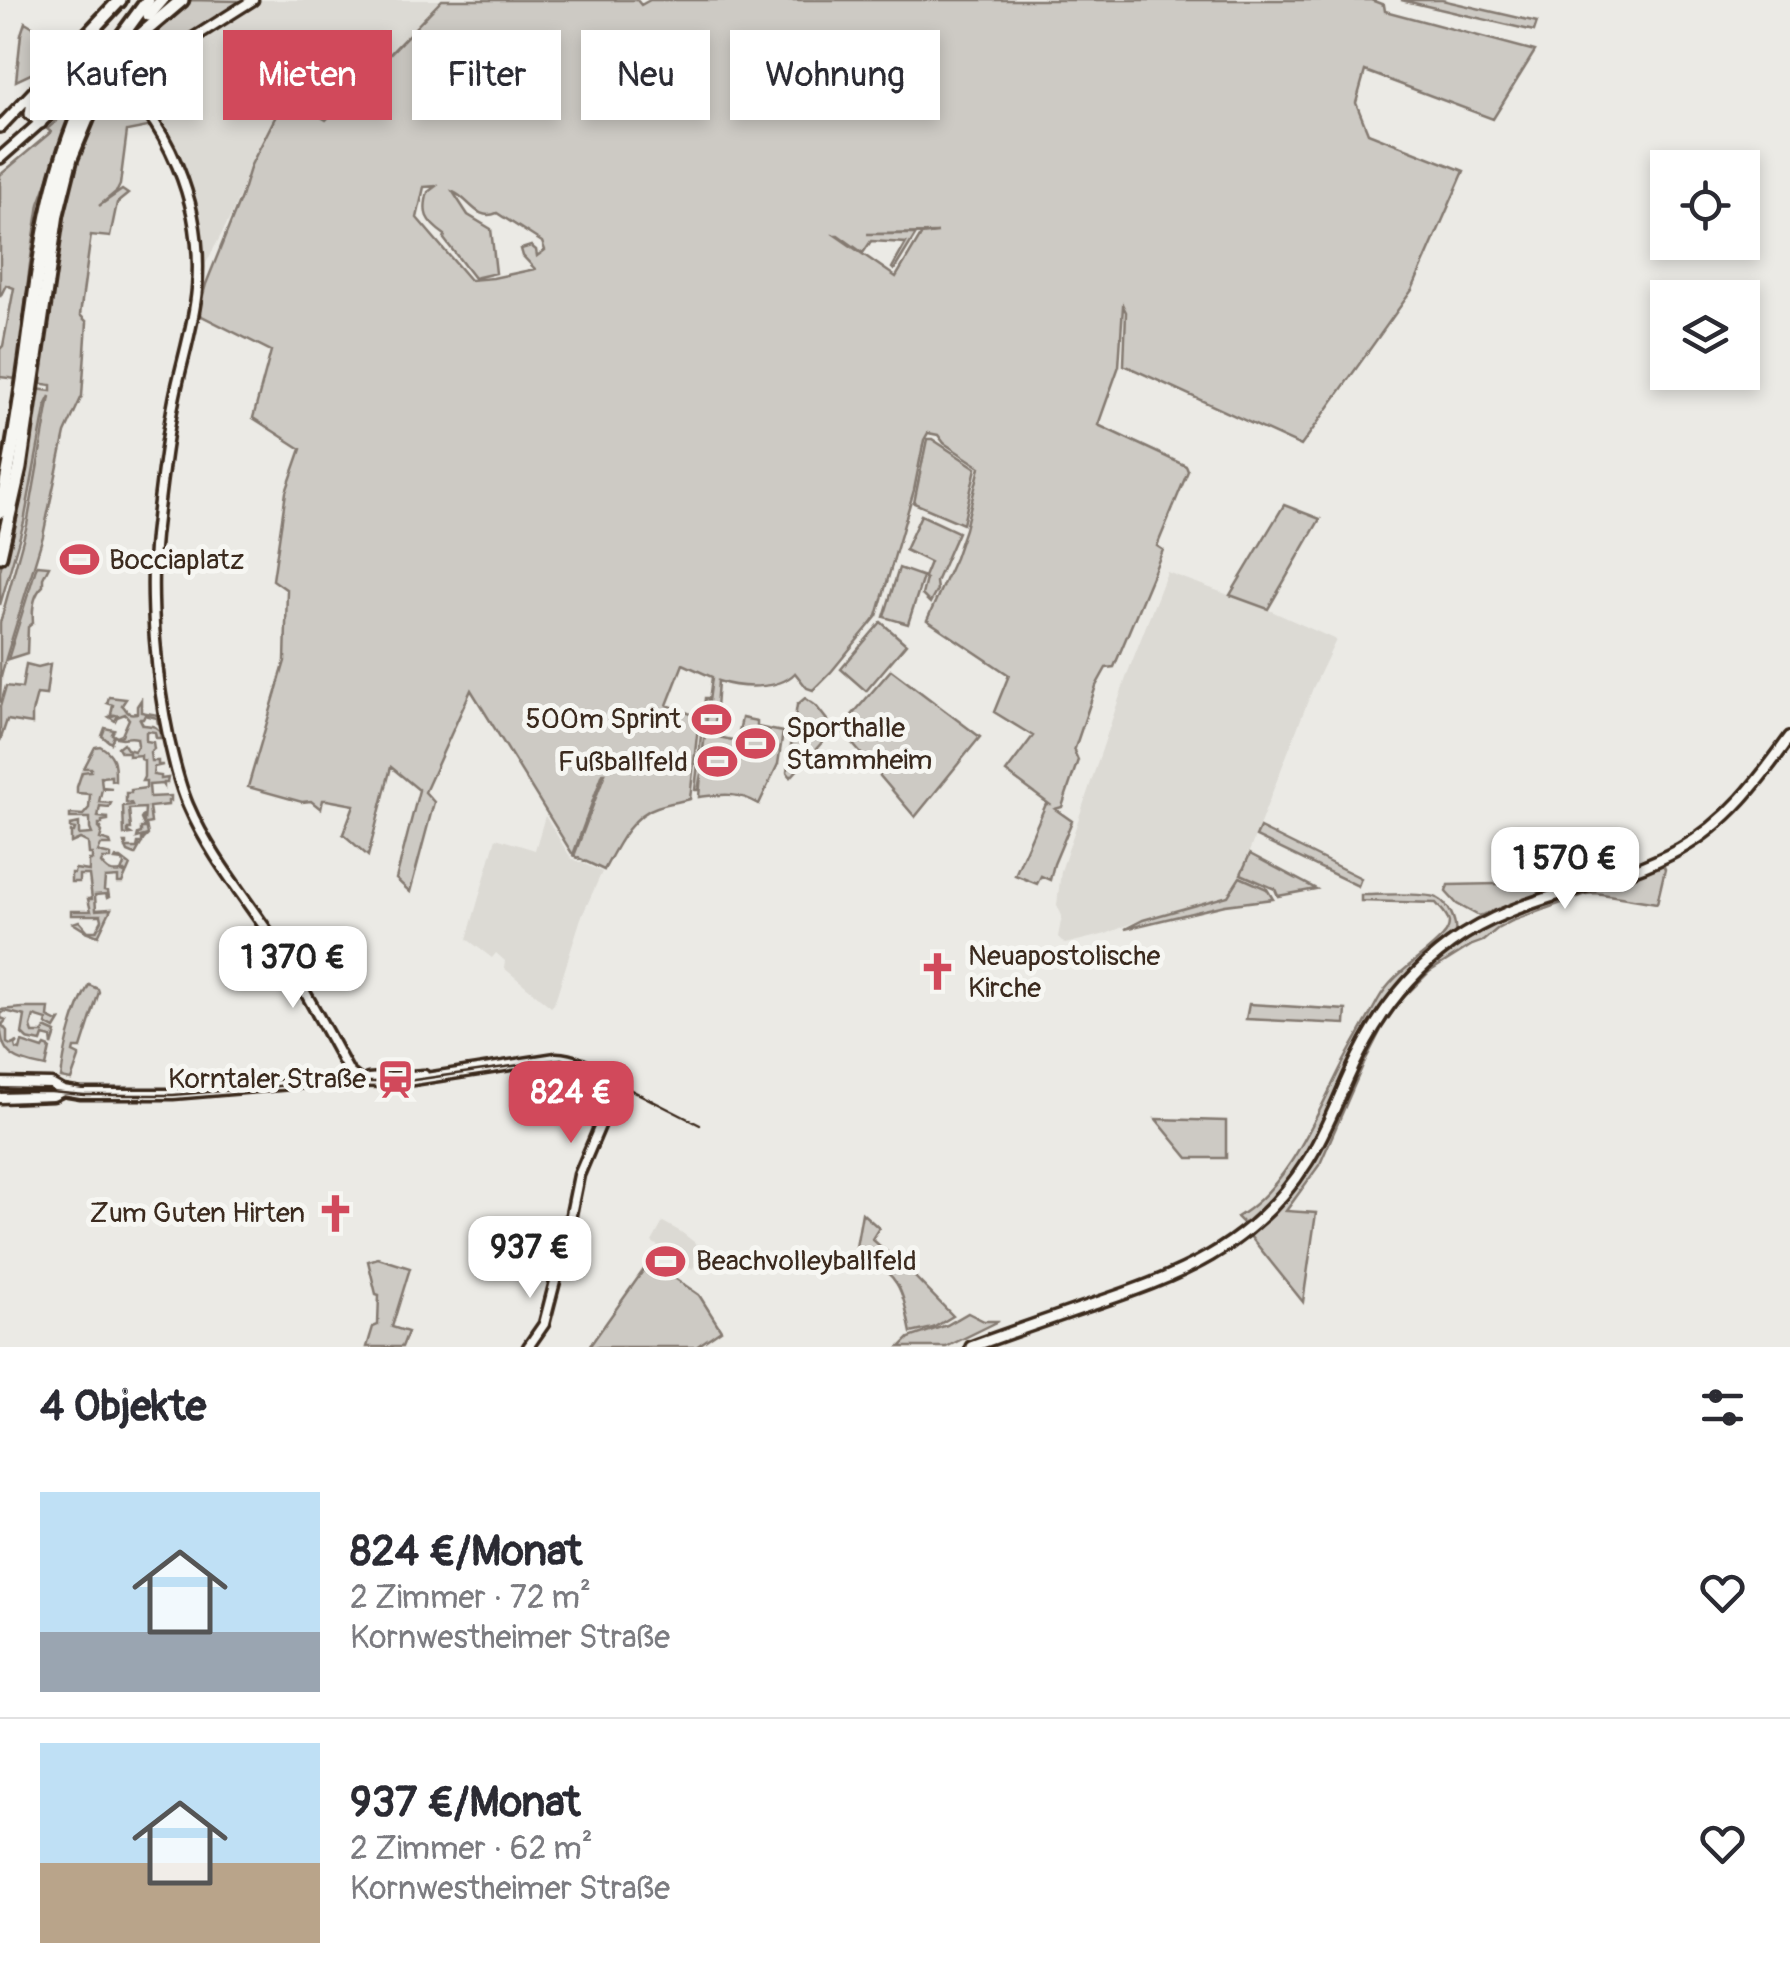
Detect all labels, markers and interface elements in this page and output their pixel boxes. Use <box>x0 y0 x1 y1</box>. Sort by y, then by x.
chip: Kaufen <box>30 30 203 120</box>
chip: Mieten <box>223 30 392 120</box>
chip: Filter <box>412 30 561 120</box>
chip: Neu <box>581 30 710 120</box>
chip: Wohnung <box>730 30 940 120</box>
map controls <box>1650 150 1760 390</box>
button: locate <box>1650 150 1760 260</box>
button: layers <box>1650 280 1760 390</box>
sports icon: Bocciaplatz <box>58 539 100 581</box>
place label: Bocciaplatz <box>109 543 244 578</box>
sports icon: 500m Sprint <box>690 698 732 740</box>
place label: 500m Sprint <box>526 702 682 737</box>
place label: Sporthalle Stammheim <box>786 711 932 778</box>
sports icon: Sporthalle Stammheim <box>735 723 777 765</box>
sports icon: Fußballfeld <box>697 741 739 783</box>
place label: Fußballfeld <box>558 745 688 780</box>
pin: 1 570 € <box>1473 827 1657 912</box>
text: 1 570 € <box>1513 839 1617 879</box>
pin: 1 370 € <box>201 926 385 1011</box>
text: 1 370 € <box>241 938 345 978</box>
place label: Neuapostolische Kirche <box>968 939 1160 1006</box>
church icon: Neuapostolische Kirche <box>917 951 959 993</box>
station icon: Korntaler Straße <box>375 1058 417 1100</box>
pin: 824 € <box>501 1061 641 1146</box>
place label: Korntaler Straße <box>168 1062 366 1097</box>
text: 824 € <box>531 1073 611 1113</box>
church icon: Zum Guten Hirten <box>314 1192 356 1234</box>
place label: Zum Guten Hirten <box>90 1196 305 1231</box>
pin: 937 € <box>460 1216 600 1301</box>
text: 937 € <box>490 1228 570 1268</box>
sports icon: Beachvolleyballfeld <box>645 1240 687 1282</box>
place label: Beachvolleyballfeld <box>696 1244 917 1279</box>
icon: filters <box>1695 1380 1750 1435</box>
text: 4 Objekte <box>40 1381 206 1433</box>
text: 824 €/Monat <box>350 1526 582 1578</box>
icon: home <box>120 1532 240 1652</box>
icon: heart <box>1695 1565 1750 1620</box>
text: 2 Zimmer · 72 m² <box>350 1578 591 1618</box>
text: Kornwestheimer Straße <box>350 1618 670 1658</box>
text: 937 €/Monat <box>350 1777 581 1829</box>
icon: home <box>120 1783 240 1903</box>
icon: heart <box>1695 1816 1750 1871</box>
text: 2 Zimmer · 62 m² <box>350 1829 593 1869</box>
text: Kornwestheimer Straße <box>350 1869 670 1909</box>

